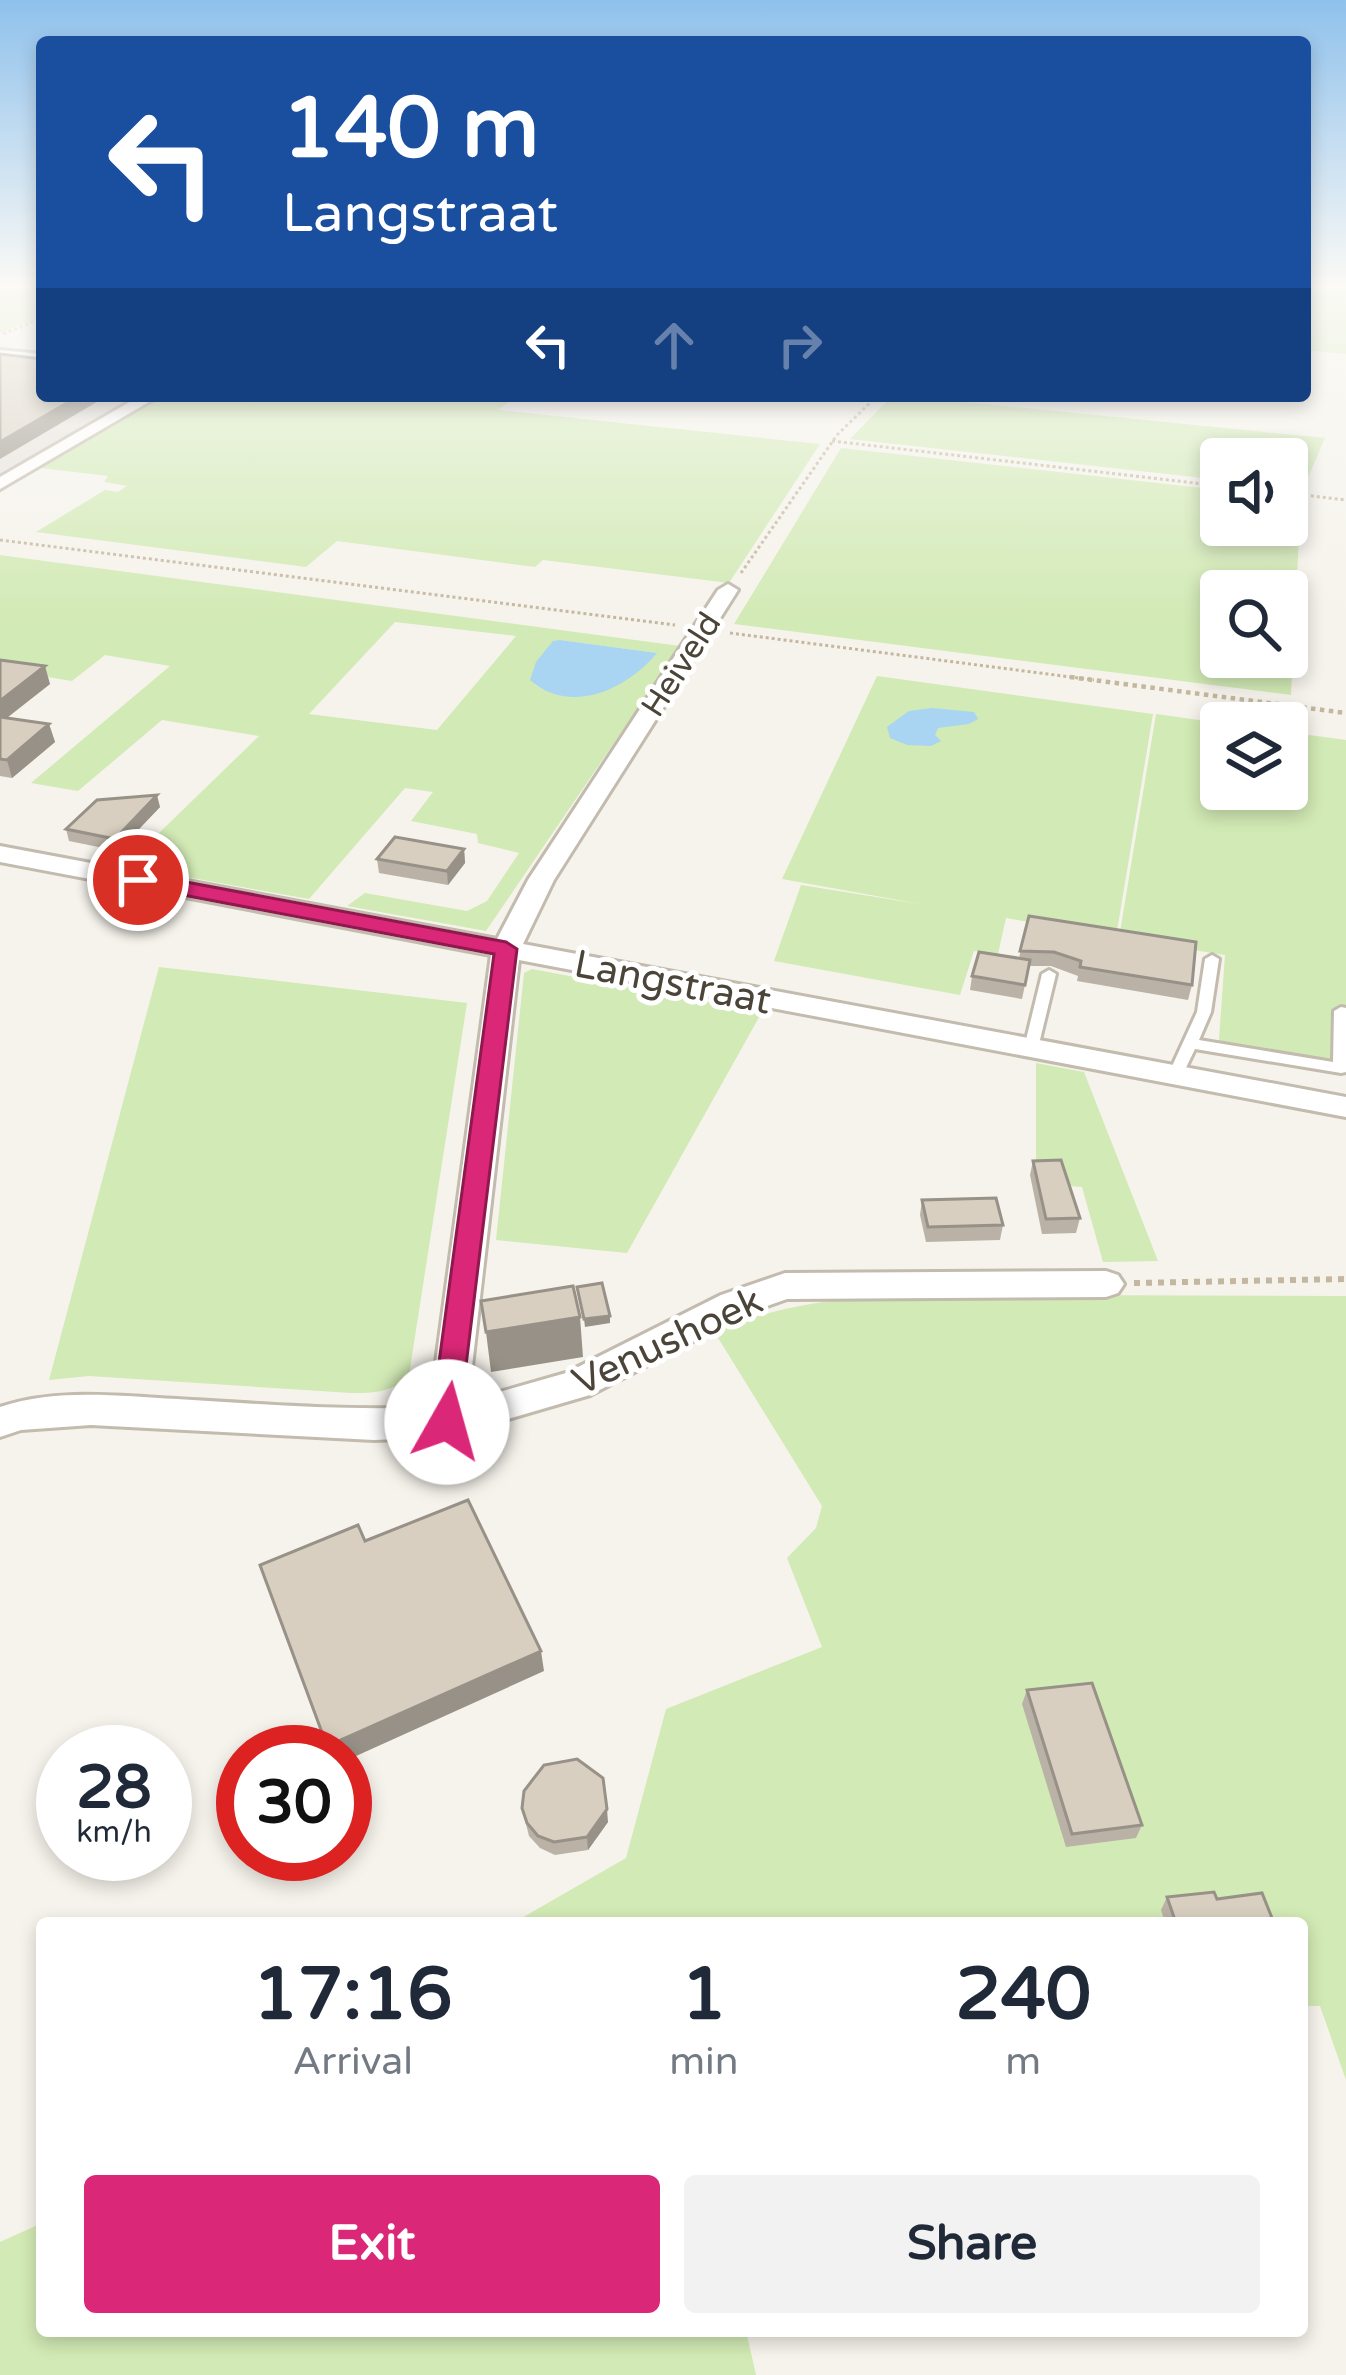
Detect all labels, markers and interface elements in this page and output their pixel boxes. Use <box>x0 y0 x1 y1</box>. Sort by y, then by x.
text: 140 m <box>282 79 539 180</box>
icon: left <box>84 84 240 240</box>
text: Langstraat <box>282 181 558 246</box>
icon: left <box>515 312 581 378</box>
icon: ahead <box>641 312 707 378</box>
icon: right <box>767 312 833 378</box>
map controls <box>1200 438 1308 810</box>
button: sound <box>1200 438 1308 546</box>
button: search <box>1200 570 1308 678</box>
street label: Heiveld <box>633 605 729 724</box>
button: layers <box>1200 702 1308 810</box>
pin <box>87 829 189 931</box>
icon: arrive <box>105 847 171 913</box>
street label: Langstraat <box>570 940 775 1025</box>
street label: Venushoek <box>565 1277 770 1406</box>
position arrow <box>384 1359 510 1485</box>
speed limit sign: 30 <box>216 1725 372 1881</box>
text: 28 <box>76 1752 152 1824</box>
text: km/h <box>76 1814 152 1851</box>
text: 17:16 <box>253 1952 452 2039</box>
text: 1 <box>681 1952 727 2039</box>
text: 240 <box>955 1952 1091 2039</box>
text: Arrival <box>292 2038 413 2085</box>
text: min <box>669 2038 739 2085</box>
text: m <box>1005 2038 1041 2085</box>
button: Exit <box>84 2175 660 2313</box>
button: Share <box>684 2175 1260 2313</box>

